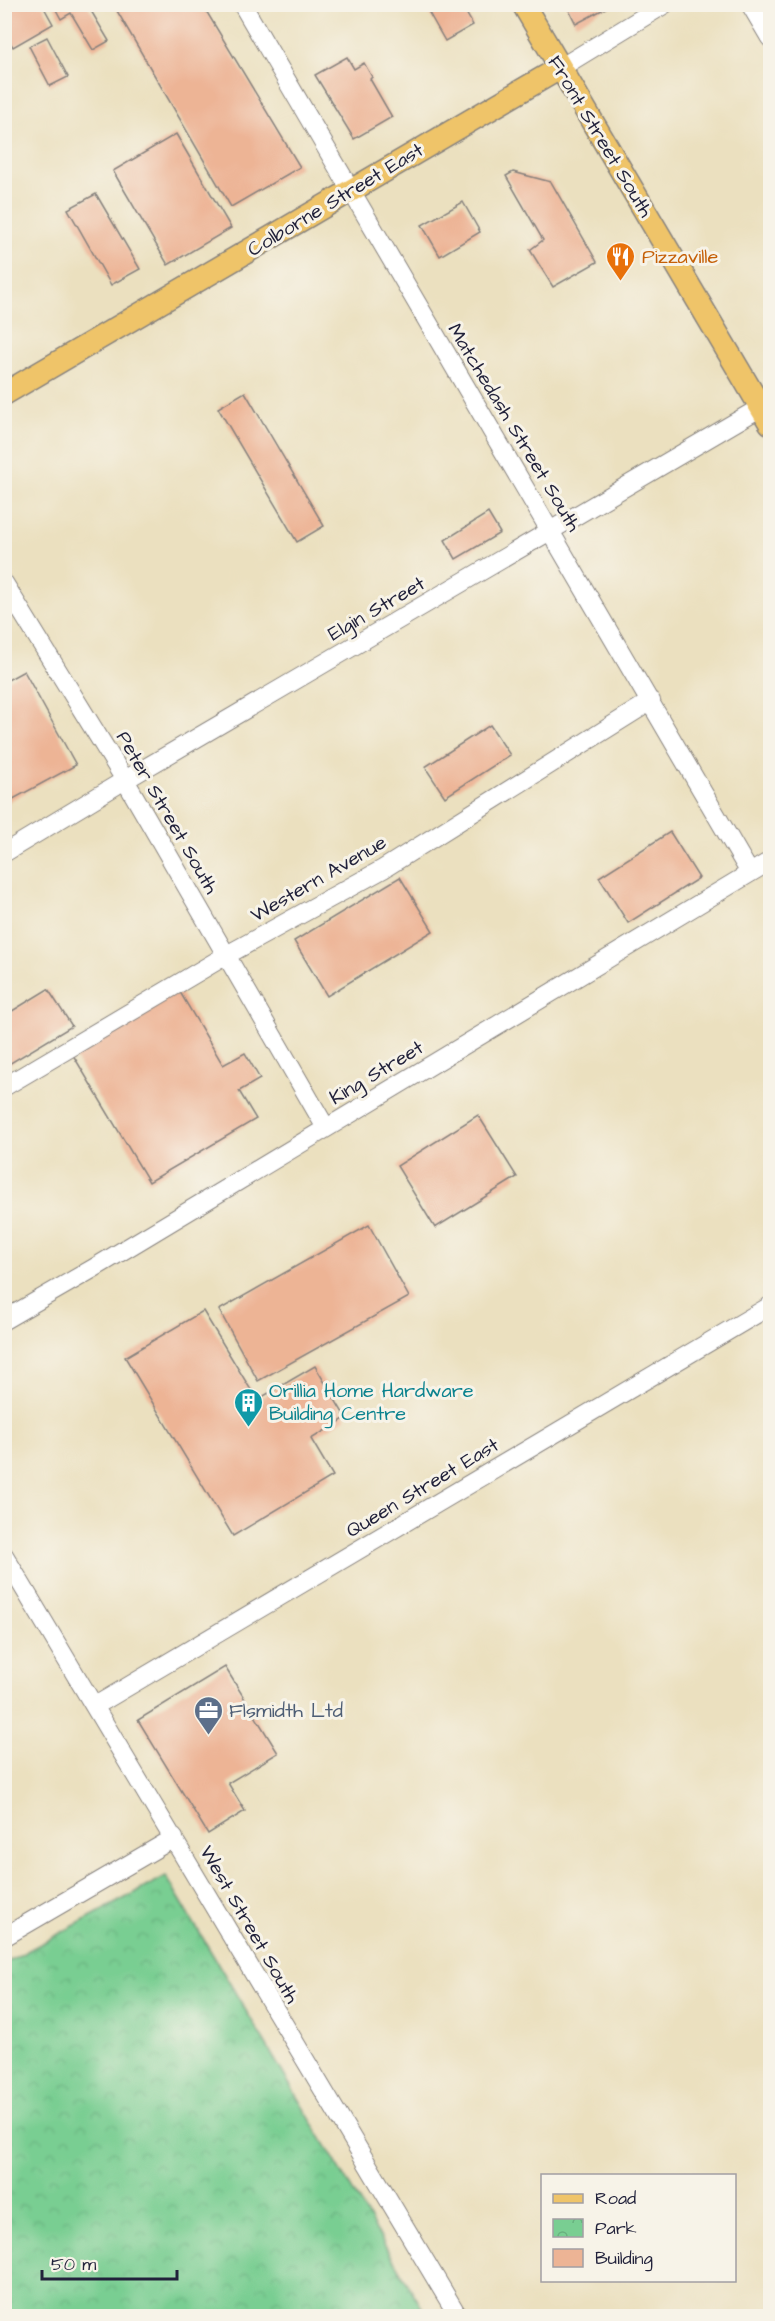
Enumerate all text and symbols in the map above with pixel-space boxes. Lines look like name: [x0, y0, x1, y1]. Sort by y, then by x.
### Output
street label: Front Street South: [541, 50, 660, 223]
street label: Colborne Street East: [242, 136, 429, 264]
restaurant icon: Pizzaville: [605, 240, 637, 282]
place label: Pizzaville: [642, 243, 718, 271]
street label: Matchedash Street South: [441, 318, 588, 537]
street label: Elgin Street: [323, 570, 431, 649]
street label: Peter Street South: [109, 726, 225, 899]
street label: Western Avenue: [245, 829, 392, 929]
street label: King Street: [324, 1034, 429, 1113]
place label: Orillia Home Hardware Building Centre: [269, 1377, 474, 1429]
building icon: Orillia Home Hardware Building Centre: [232, 1386, 264, 1428]
street label: Queen Street East: [341, 1431, 504, 1545]
office icon: Flsmidth Ltd: [192, 1694, 224, 1736]
place label: Flsmidth Ltd: [229, 1697, 343, 1725]
street label: West Street South: [193, 1841, 306, 2009]
legend: [541, 2174, 736, 2282]
text: Road: [595, 2186, 636, 2211]
text: Park: [595, 2216, 637, 2241]
scale bar: [42, 2243, 177, 2281]
text: Building: [595, 2246, 653, 2272]
text: 50 m: [51, 2252, 96, 2277]

